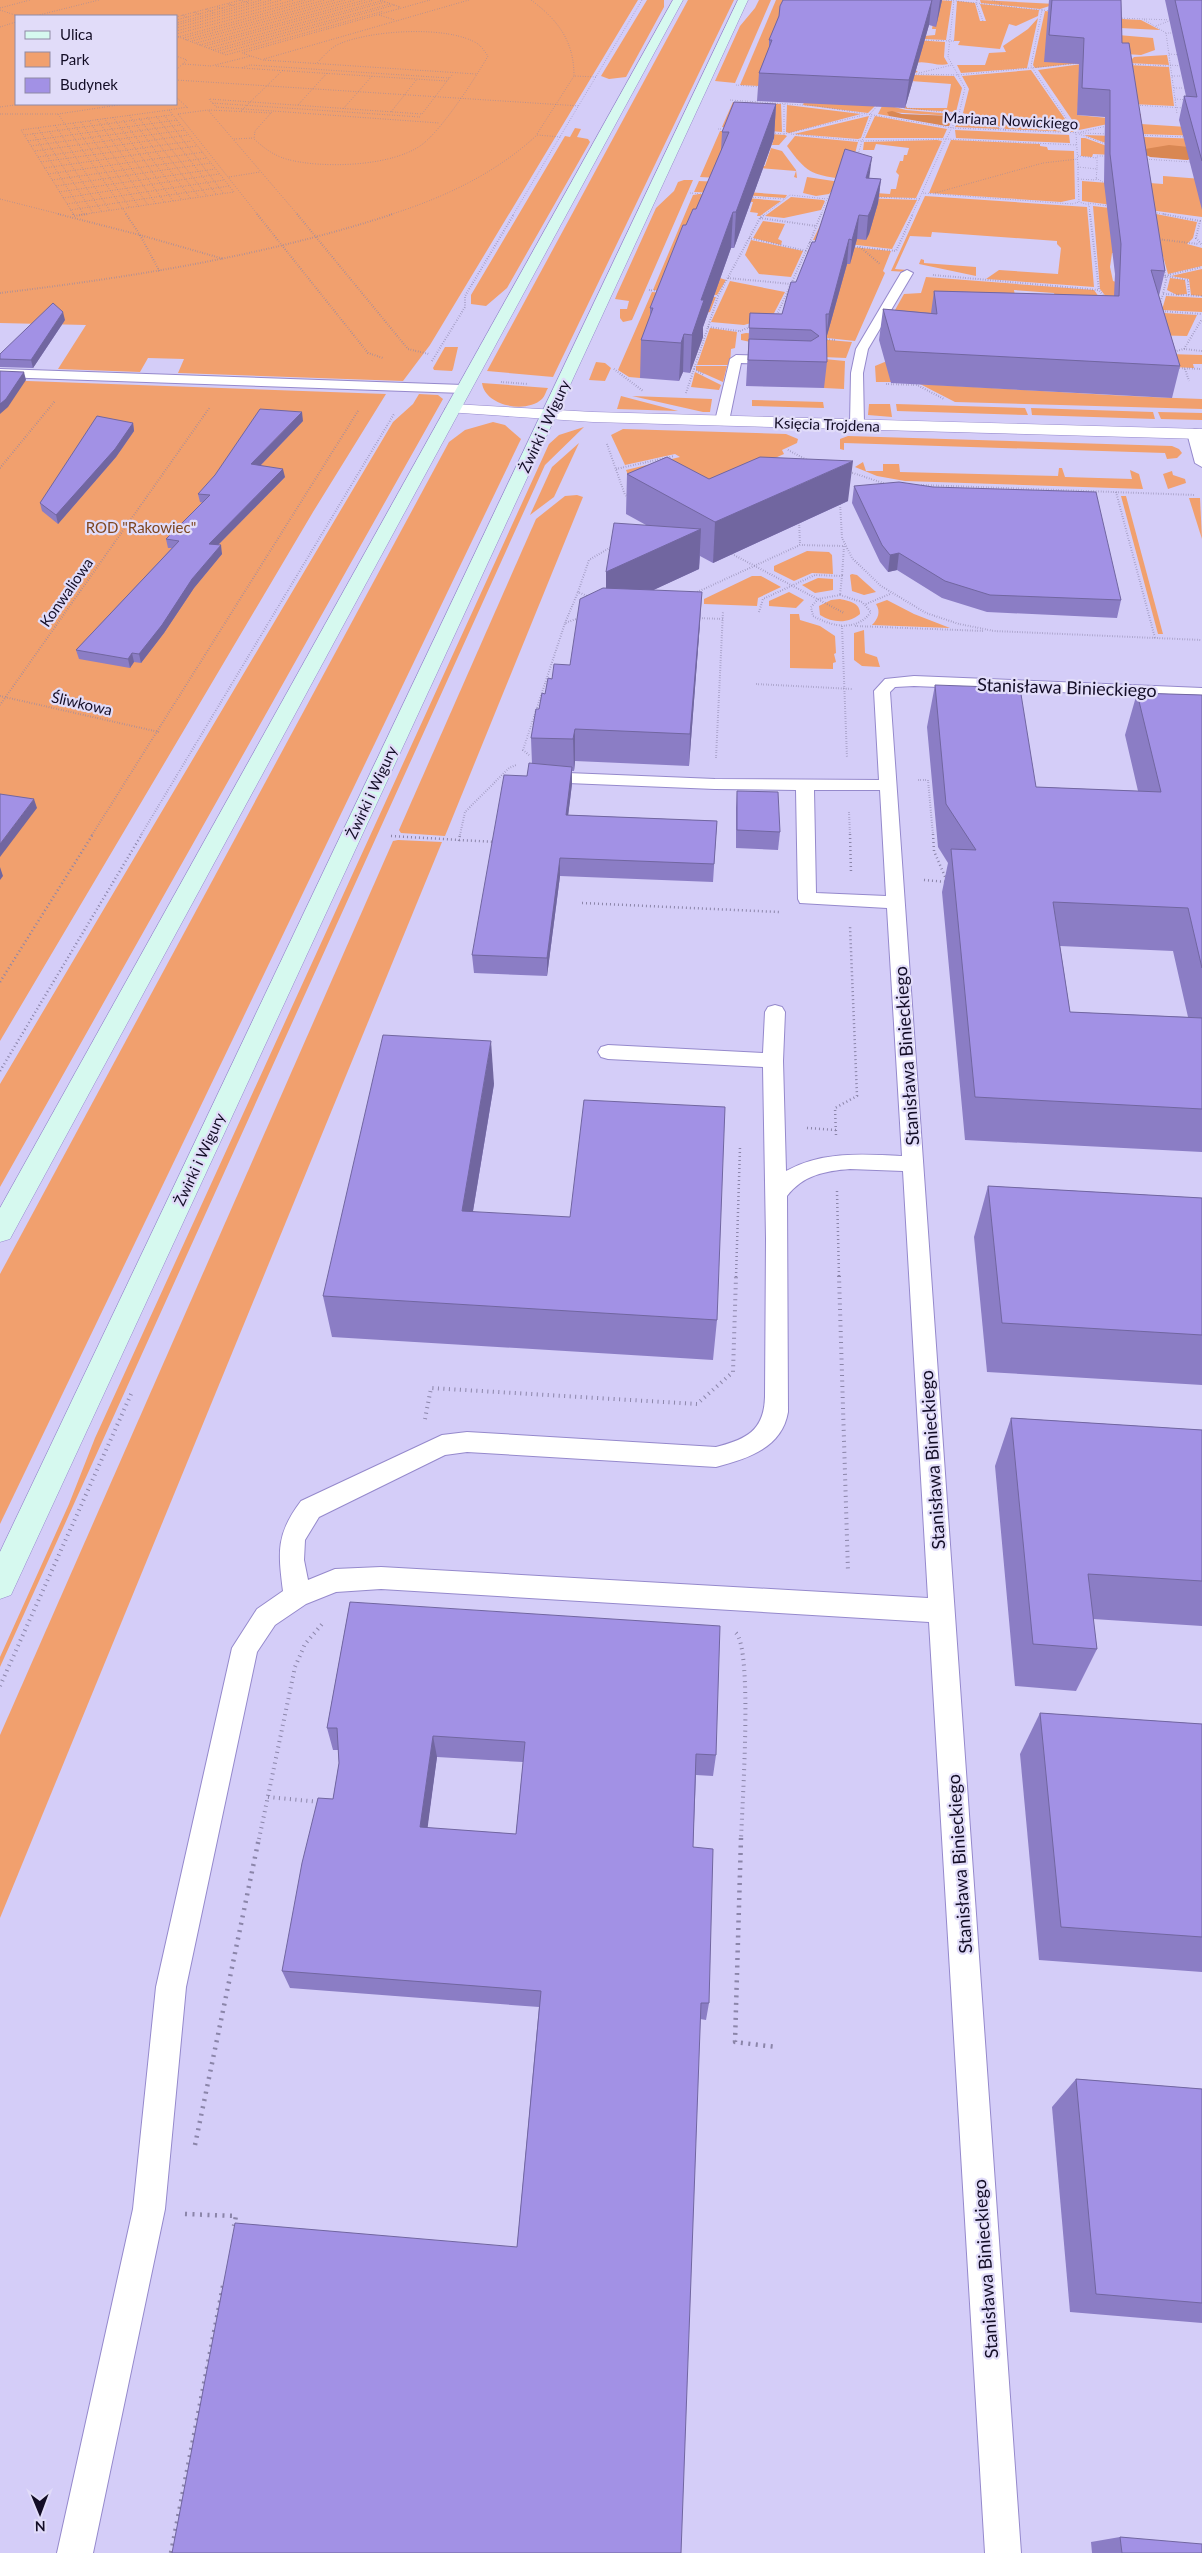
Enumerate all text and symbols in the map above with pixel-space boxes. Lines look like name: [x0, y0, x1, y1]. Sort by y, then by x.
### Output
legend: [15, 15, 178, 105]
text: Ulica: [60, 25, 93, 43]
text: Park: [60, 50, 90, 68]
text: Budynek: [60, 75, 118, 93]
street label: Mariana Nowickiego: [943, 107, 1079, 133]
street label: Żwirki i Wigury: [515, 377, 573, 475]
street label: Księcia Trojdena: [774, 413, 880, 435]
park label: ROD "Rakowiec": [86, 518, 196, 536]
street label: Konwaliowa: [36, 554, 96, 630]
street label: Stanisława Binieckiego: [977, 673, 1157, 701]
street label: Śliwkowa: [50, 687, 114, 719]
street label: Żwirki i Wigury: [342, 743, 400, 841]
street label: Stanisława Binieckiego: [889, 966, 923, 1146]
street label: Żwirki i Wigury: [170, 1110, 228, 1208]
street label: Stanisława Binieckiego: [915, 1370, 949, 1550]
street label: Stanisława Binieckiego: [942, 1774, 976, 1954]
street label: Stanisława Binieckiego: [968, 2179, 1002, 2359]
north arrow: [15, 2488, 65, 2538]
text: N: [35, 2518, 46, 2535]

